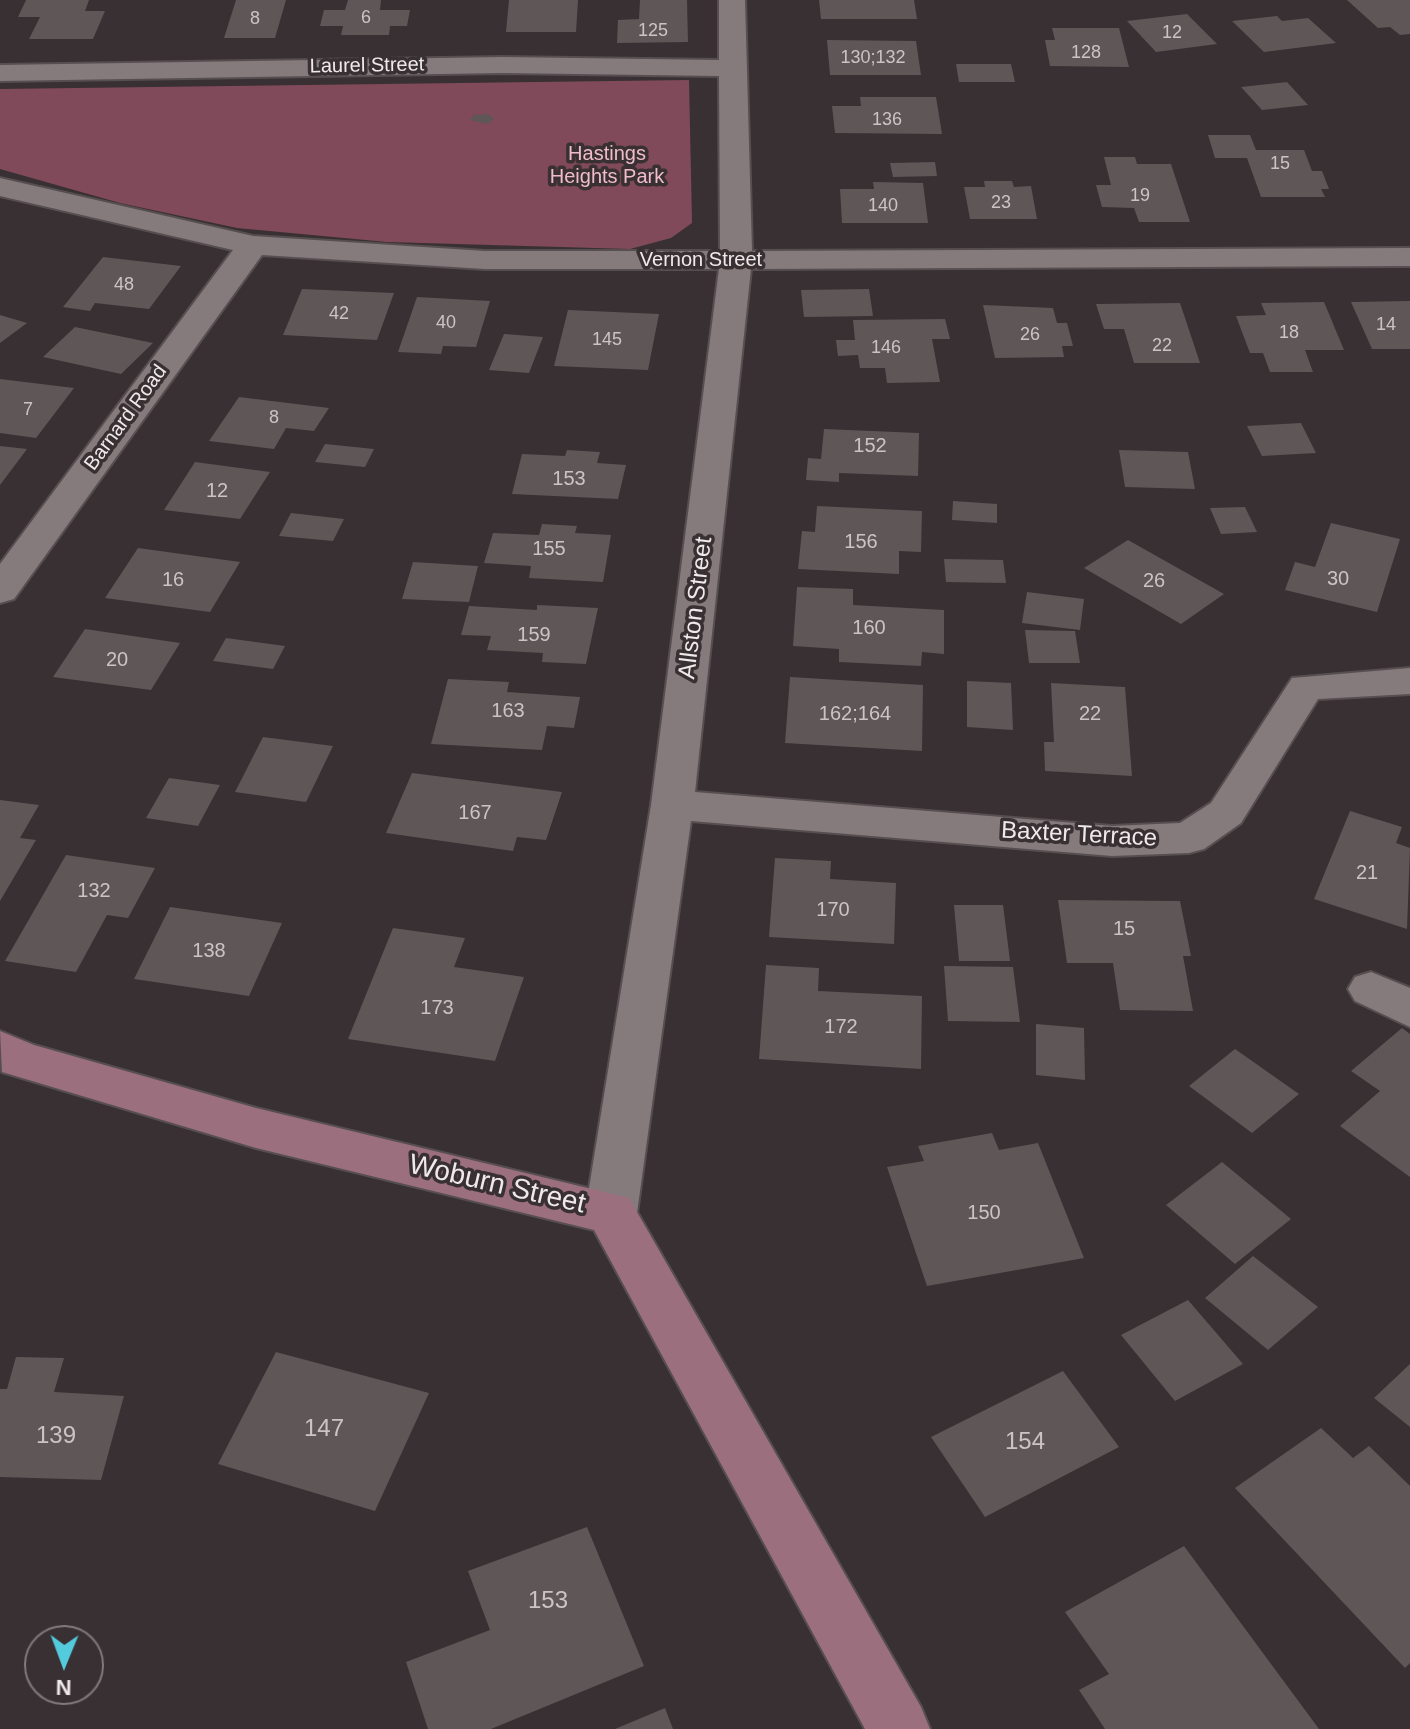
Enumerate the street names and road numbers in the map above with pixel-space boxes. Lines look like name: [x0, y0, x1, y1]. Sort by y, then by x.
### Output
street label: Laurel Street: [310, 53, 424, 79]
street label: Vernon Street: [640, 248, 762, 272]
street label: Barnard Road: [80, 361, 172, 475]
street label: Allston Street: [673, 535, 719, 681]
street label: Baxter Terrace: [1000, 817, 1158, 853]
street label: Woburn Street: [406, 1148, 588, 1222]

